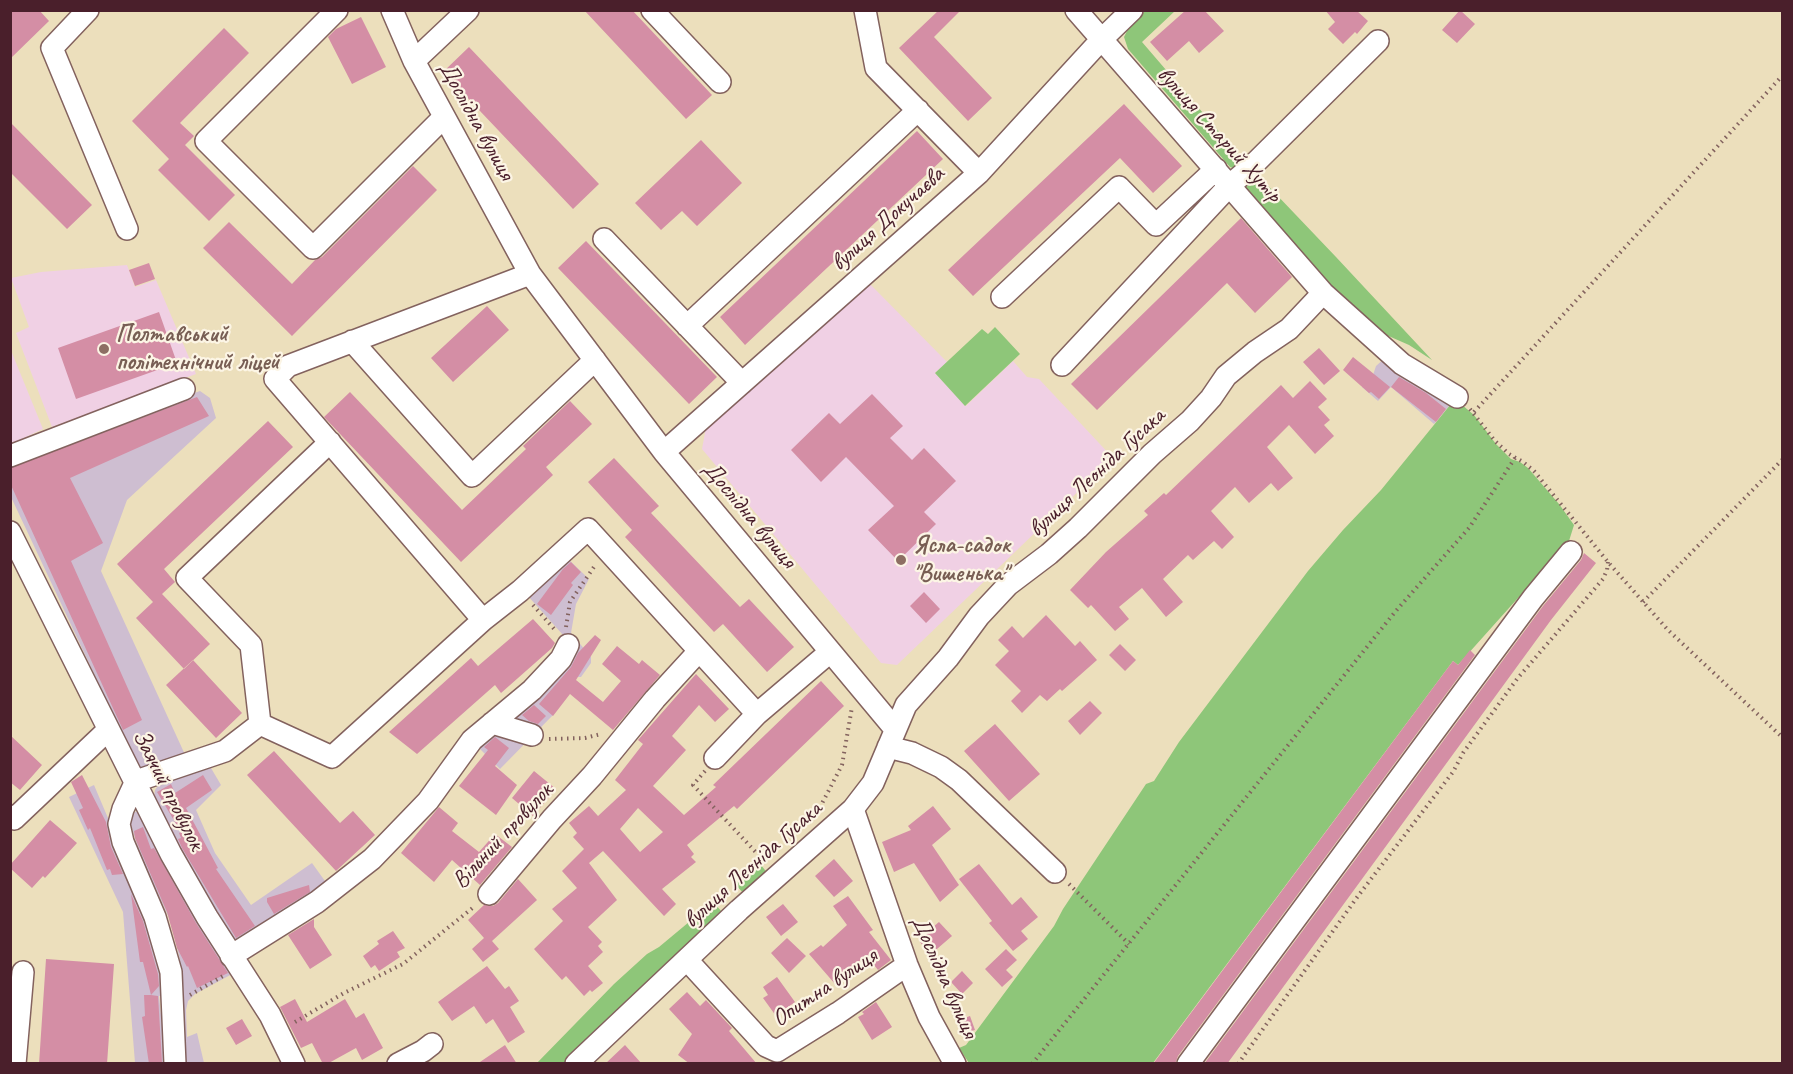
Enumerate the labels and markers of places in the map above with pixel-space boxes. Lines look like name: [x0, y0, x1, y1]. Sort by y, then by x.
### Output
place label: Полтавський політехнічний ліцей: [116, 321, 279, 377]
marker: Полтавський політехнічний ліцей: [97, 342, 111, 356]
place label: Ясла-садок "Вишенька": [913, 532, 1011, 588]
marker: Ясла-садок "Вишенька": [894, 553, 908, 567]

